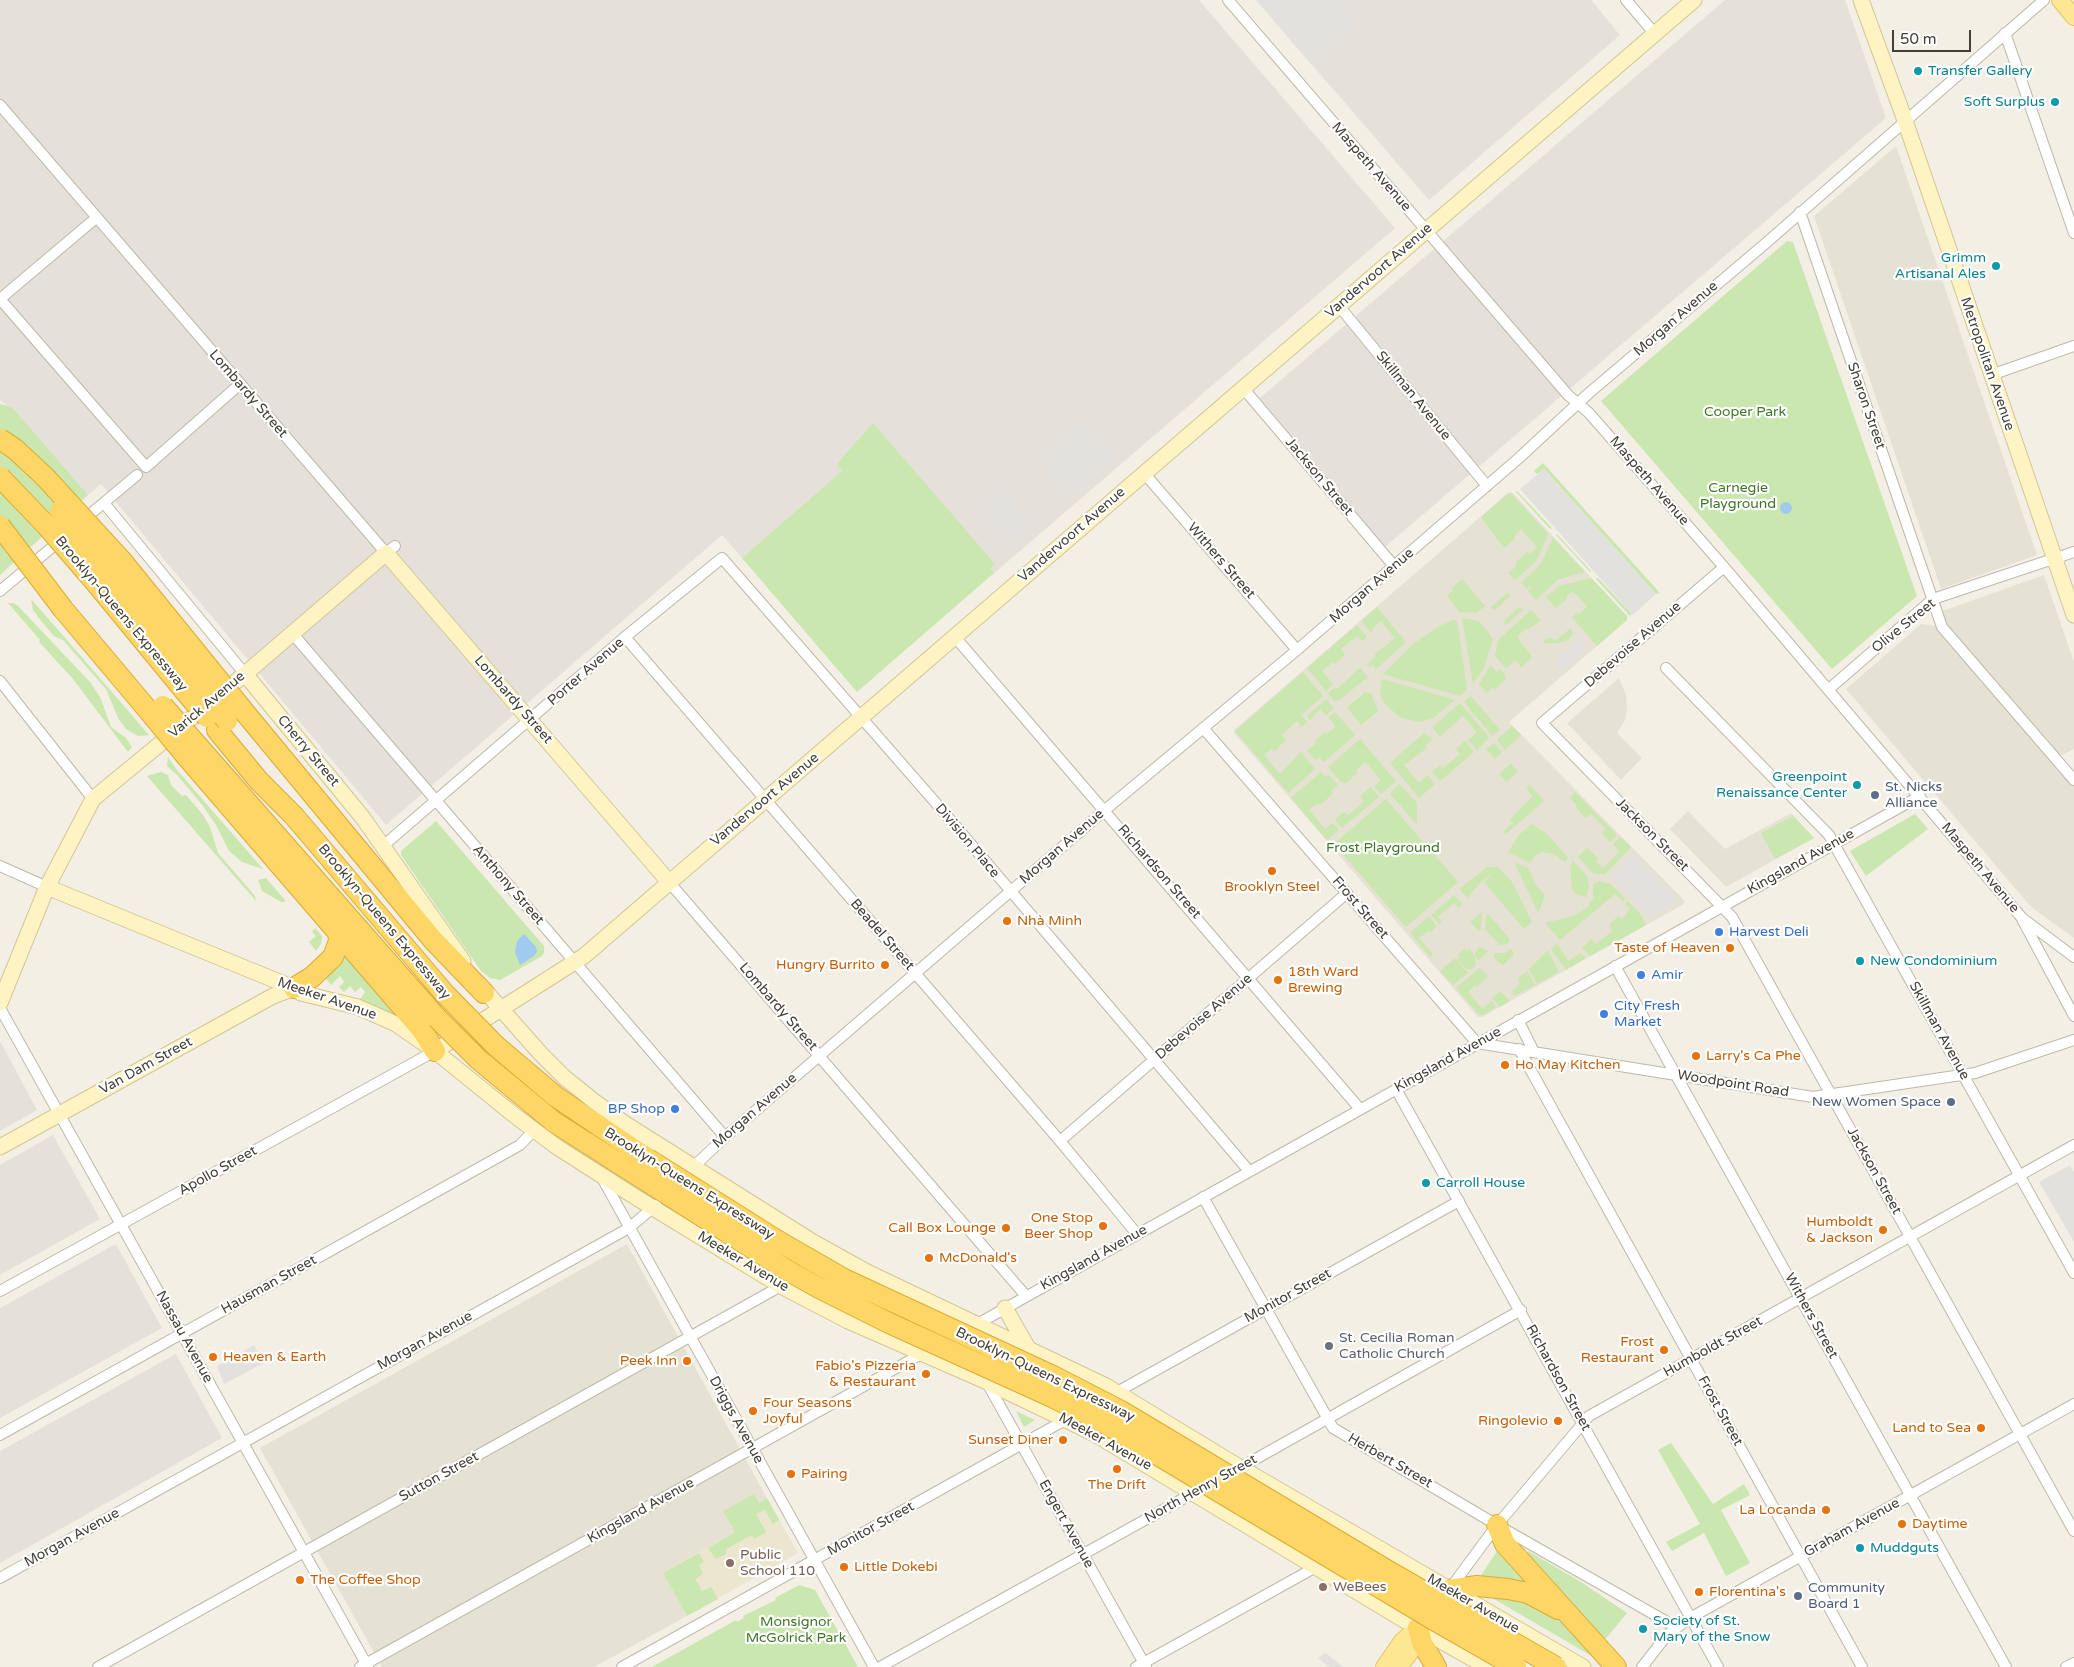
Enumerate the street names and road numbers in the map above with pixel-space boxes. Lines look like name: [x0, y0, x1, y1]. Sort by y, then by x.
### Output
street label: Maspeth Avenue: [1328, 119, 1414, 215]
street label: Vandervoort Avenue: [1322, 220, 1436, 322]
street label: Morgan Avenue: [1631, 278, 1721, 360]
street label: Metropolitan Avenue: [1956, 295, 2018, 433]
street label: Lombardy Street: [205, 346, 291, 442]
street label: Skillman Avenue: [1372, 348, 1454, 444]
street label: Sharon Street: [1843, 360, 1889, 452]
street label: Maspeth Avenue: [1606, 433, 1692, 529]
street label: Jackson Street: [1281, 435, 1357, 519]
street label: Vandervoort Avenue: [1015, 484, 1129, 586]
street label: Withers Street: [1183, 520, 1259, 602]
street label: Brooklyn-Queens Expressway: [51, 533, 191, 695]
street label: Morgan Avenue: [1327, 545, 1417, 627]
street label: Olive Street: [1869, 595, 1939, 657]
street label: Debevoise Avenue: [1581, 598, 1685, 692]
street label: Porter Avenue: [545, 634, 627, 710]
street label: Lombardy Street: [470, 652, 556, 748]
street label: Varick Avenue: [165, 668, 249, 742]
street label: Cherry Street: [273, 712, 343, 790]
street label: Vandervoort Avenue: [707, 750, 823, 850]
street label: Jackson Street: [1612, 795, 1692, 875]
street label: Division Place: [931, 800, 1003, 882]
street label: Morgan Avenue: [1017, 806, 1107, 888]
street label: Maspeth Avenue: [1937, 820, 2023, 916]
street label: Richardson Street: [1114, 822, 1204, 922]
street label: Kingsland Avenue: [1745, 826, 1857, 898]
street label: Brooklyn-Queens Expressway: [314, 841, 454, 1003]
street label: Anthony Street: [469, 841, 547, 929]
street label: Frost Street: [1328, 873, 1392, 943]
street label: Beadel Street: [846, 896, 918, 974]
street label: Lombardy Street: [735, 959, 821, 1055]
street label: Debevoise Avenue: [1152, 970, 1256, 1064]
street label: Meeker Avenue: [275, 974, 379, 1024]
street label: Skillman Avenue: [1905, 979, 1973, 1083]
street label: Kingsland Avenue: [1392, 1024, 1504, 1096]
street label: Van Dam Street: [97, 1034, 195, 1098]
street label: Woodpoint Road: [1676, 1067, 1790, 1101]
street label: Morgan Avenue: [710, 1070, 800, 1152]
street label: Brooklyn-Queens Expressway: [601, 1125, 777, 1243]
street label: Jackson Street: [1843, 1125, 1905, 1217]
street label: Apollo Street: [176, 1143, 260, 1199]
street label: Kingsland Avenue: [1038, 1222, 1150, 1294]
street label: Meeker Avenue: [694, 1228, 792, 1296]
street label: Hausman Street: [218, 1252, 320, 1318]
street label: Monitor Street: [1242, 1265, 1334, 1327]
street label: Withers Street: [1781, 1270, 1841, 1362]
street label: Nassau Avenue: [152, 1288, 216, 1386]
street label: Morgan Avenue: [375, 1308, 475, 1374]
street label: Humboldt Street: [1661, 1313, 1765, 1381]
street label: Richardson Street: [1522, 1322, 1594, 1434]
street label: Brooklyn-Queens Expressway: [953, 1324, 1137, 1426]
street label: Driggs Avenue: [705, 1373, 767, 1467]
street label: Frost Street: [1694, 1373, 1746, 1449]
street label: Meeker Avenue: [1056, 1410, 1154, 1474]
street label: Herbert Street: [1345, 1430, 1435, 1492]
street label: Sutton Street: [396, 1448, 482, 1506]
street label: North Henry Street: [1142, 1451, 1260, 1527]
street label: Kingsland Avenue: [585, 1475, 697, 1547]
street label: Engert Avenue: [1035, 1477, 1097, 1571]
street label: Graham Avenue: [1801, 1495, 1903, 1561]
street label: Monitor Street: [825, 1498, 917, 1560]
street label: Morgan Avenue: [22, 1505, 122, 1571]
street label: Meeker Avenue: [1424, 1571, 1522, 1637]

